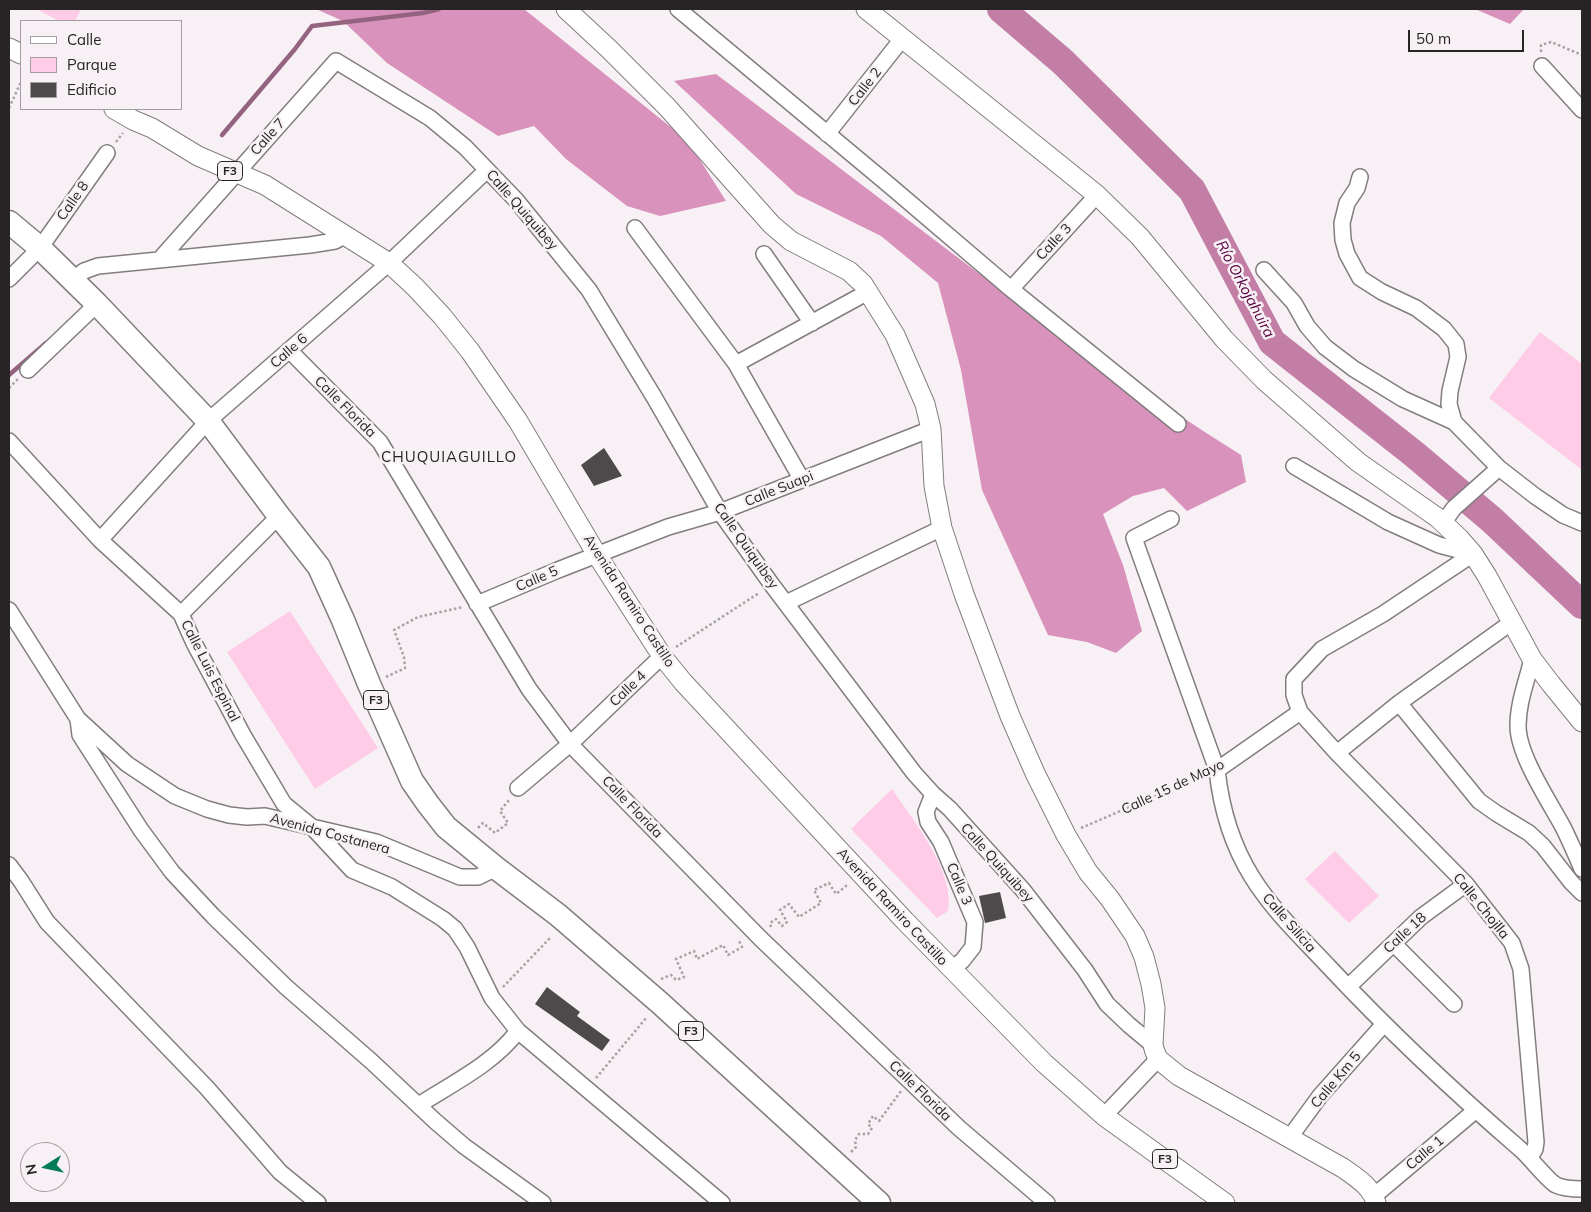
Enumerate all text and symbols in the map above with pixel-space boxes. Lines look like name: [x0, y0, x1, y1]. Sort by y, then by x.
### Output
legend: [20, 20, 182, 110]
scale bar: [1411, 20, 1527, 52]
text: 50 m: [1416, 29, 1451, 48]
text: Calle: [67, 30, 101, 49]
text: Parque: [67, 55, 117, 74]
street label: Calle 2: [845, 64, 885, 110]
text: Edificio: [67, 80, 117, 99]
street label: Calle 7: [247, 115, 289, 159]
road number: F3: [218, 162, 242, 180]
street label: Calle Quiquibey: [483, 166, 561, 254]
street label: Calle 8: [53, 178, 93, 224]
street label: Calle 3: [1033, 220, 1075, 264]
water label: Río Orkojahuira: [1212, 237, 1278, 341]
street label: Calle 6: [267, 330, 311, 372]
street label: Calle Florida: [311, 373, 379, 441]
district label: CHUQUIAGUILLO: [379, 448, 519, 466]
street label: Calle Suapi: [742, 468, 816, 510]
street label: Calle Quiquibey: [710, 500, 782, 592]
street label: Avenida Ramiro Castillo: [580, 532, 678, 670]
street label: Calle 5: [513, 563, 561, 595]
street label: Calle Luis Espinal: [177, 617, 243, 725]
street label: Calle 4: [606, 668, 650, 710]
road number: F3: [364, 690, 388, 710]
street label: Calle 15 de Mayo: [1119, 756, 1227, 818]
street label: Calle Florida: [598, 772, 666, 842]
street label: Avenida Costanera: [268, 810, 392, 858]
street label: Calle Quiquibey: [957, 820, 1037, 906]
street label: Avenida Ramiro Castillo: [833, 845, 951, 969]
street label: Calle 3: [943, 860, 975, 908]
street label: Calle Chojlla: [1449, 870, 1513, 942]
street label: Calle Silicia: [1259, 890, 1319, 956]
street label: Calle 18: [1380, 909, 1430, 957]
road number: F3: [678, 1021, 704, 1040]
street label: Calle Km 5: [1307, 1048, 1365, 1112]
street label: Calle Florida: [885, 1057, 955, 1125]
street label: Calle 1: [1403, 1132, 1447, 1174]
north arrow: [20, 1142, 70, 1192]
road number: F3: [1152, 1150, 1178, 1168]
text: N: [21, 1163, 41, 1176]

